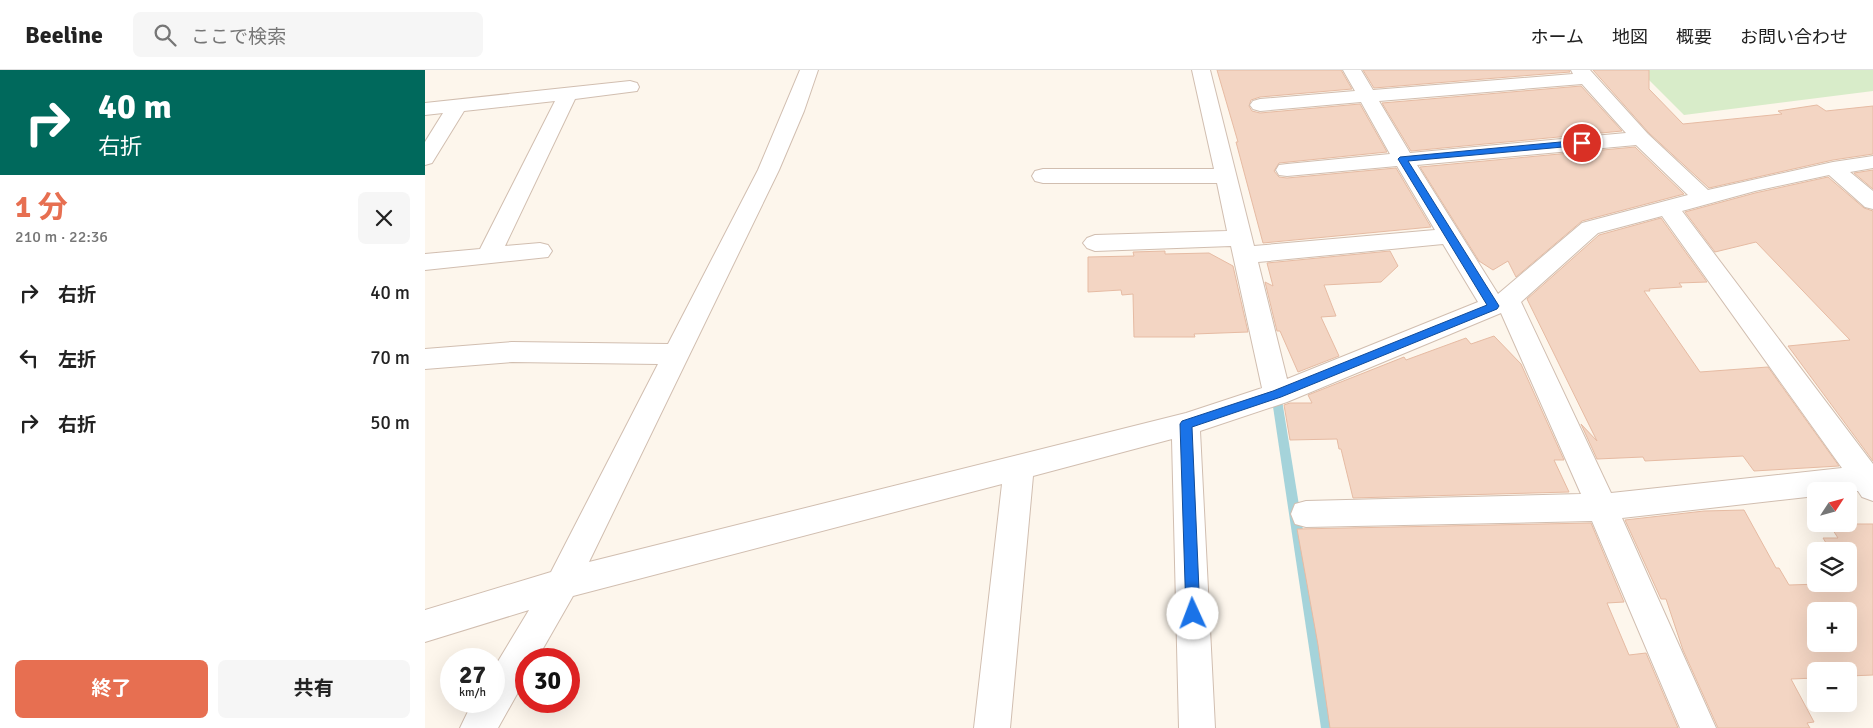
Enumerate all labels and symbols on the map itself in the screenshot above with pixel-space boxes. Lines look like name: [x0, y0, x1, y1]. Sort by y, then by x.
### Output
pin: [1561, 122, 1603, 164]
north arrow: [1807, 482, 1857, 532]
position arrow: [1166, 587, 1218, 639]
speed limit sign: 30: [515, 648, 580, 713]

